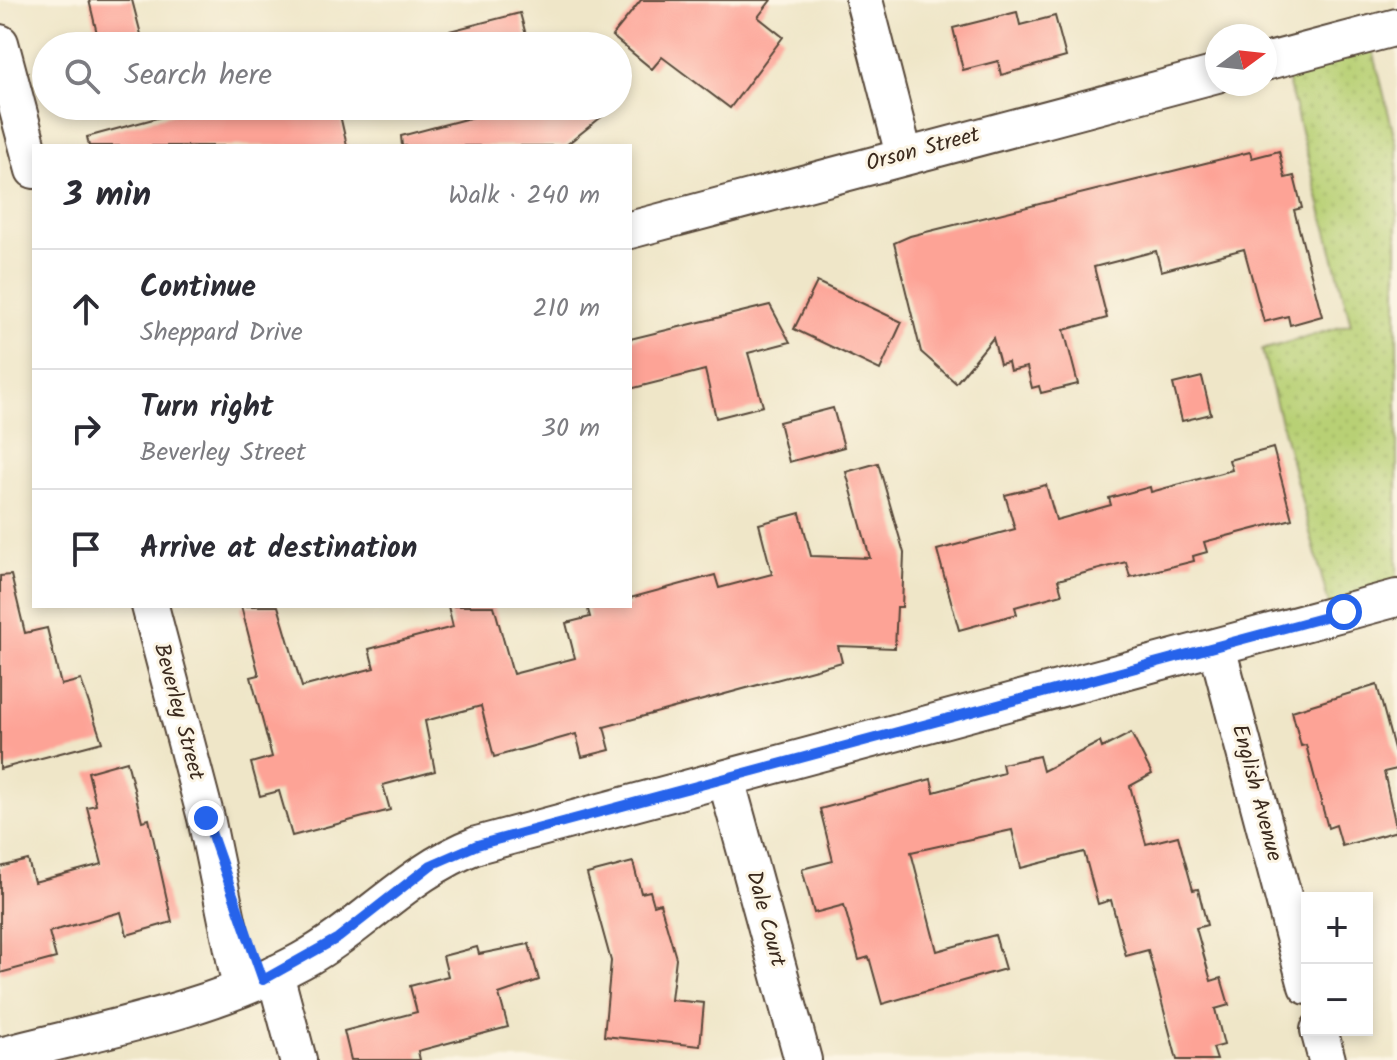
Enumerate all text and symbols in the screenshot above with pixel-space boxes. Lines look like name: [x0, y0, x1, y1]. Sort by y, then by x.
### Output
north arrow: [1205, 24, 1277, 96]
search box: [32, 32, 632, 120]
text: Search here: [124, 52, 272, 100]
icon: search: [60, 54, 104, 98]
street label: Orson Street: [862, 118, 984, 182]
text: 3 min: [64, 169, 151, 223]
text: Walk · 240 m: [448, 175, 600, 217]
text: Continue: [140, 264, 256, 312]
icon: ahead: [64, 287, 108, 331]
text: 210 m: [533, 288, 600, 330]
text: Sheppard Drive: [140, 312, 303, 354]
text: Turn right: [140, 384, 273, 432]
icon: right: [64, 407, 108, 451]
text: 30 m: [541, 408, 600, 450]
text: Beverley Street: [140, 432, 306, 474]
text: Arrive at destination: [140, 525, 417, 573]
icon: arrive: [64, 527, 108, 571]
route start: [1326, 594, 1362, 630]
street label: Beverley Street: [143, 640, 213, 785]
street label: English Avenue: [1221, 721, 1291, 865]
route end: [188, 800, 224, 836]
street label: Dale Court: [735, 867, 795, 971]
map controls: [1301, 892, 1373, 1036]
button: +: [1301, 892, 1373, 964]
button: −: [1301, 964, 1373, 1036]

